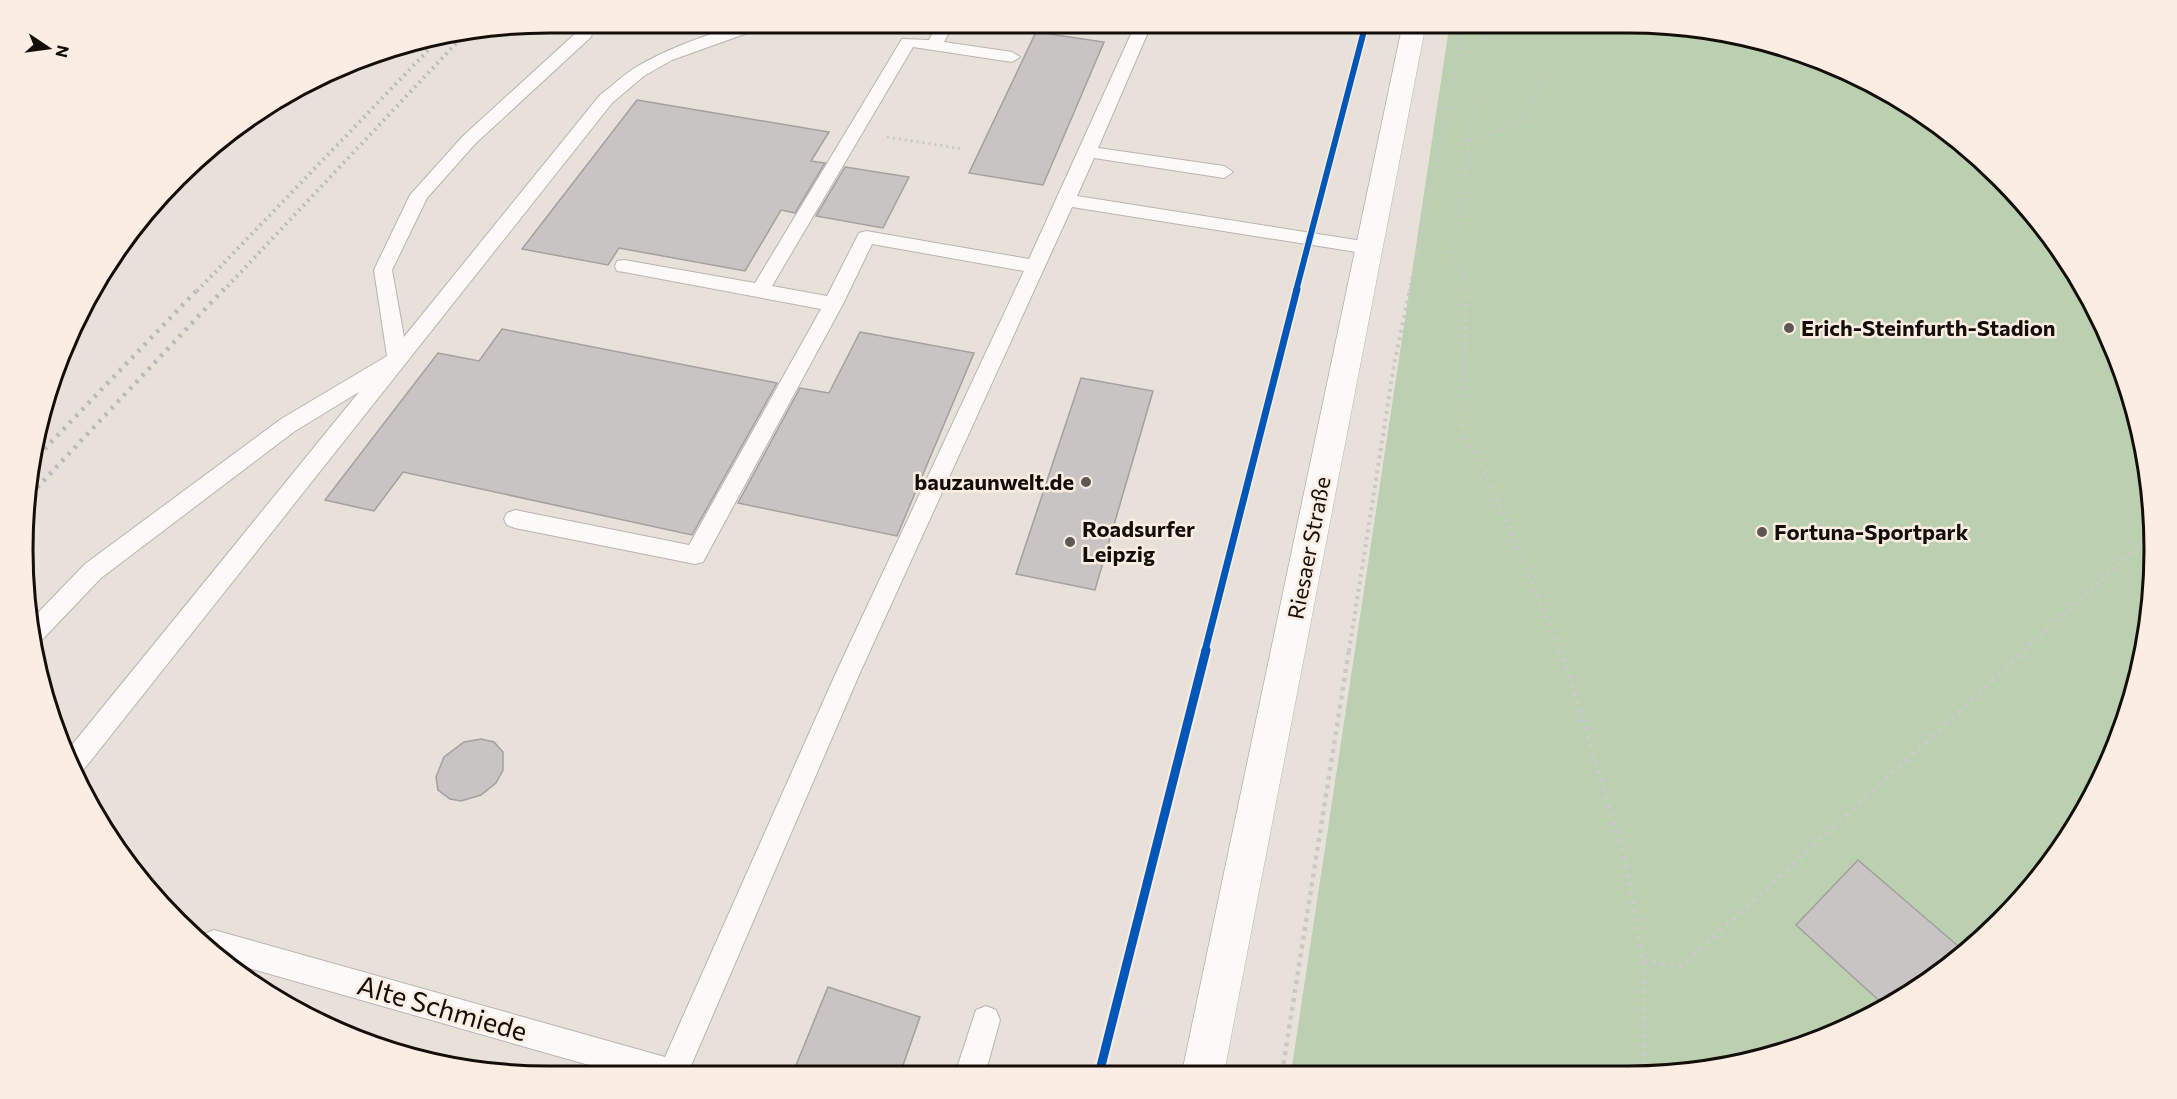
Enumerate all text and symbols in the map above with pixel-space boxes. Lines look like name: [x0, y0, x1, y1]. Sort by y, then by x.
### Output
north arrow: [18, 18, 78, 78]
text: N: [52, 44, 74, 59]
place label: Erich-Steinfurth-Stadion: [1801, 314, 2056, 341]
marker: Erich-Steinfurth-Stadion: [1782, 321, 1796, 335]
place label: bauzaunwelt.de: [914, 468, 1074, 495]
street label: Riesaer Straße: [1281, 474, 1336, 622]
marker: bauzaunwelt.de: [1079, 475, 1093, 489]
place label: Roadsurfer Leipzig: [1082, 515, 1195, 567]
place label: Fortuna-Sportpark: [1774, 518, 1969, 545]
marker: Fortuna-Sportpark: [1755, 525, 1769, 539]
marker: Roadsurfer Leipzig: [1063, 535, 1077, 549]
street label: Alte Schmiede: [354, 968, 531, 1048]

